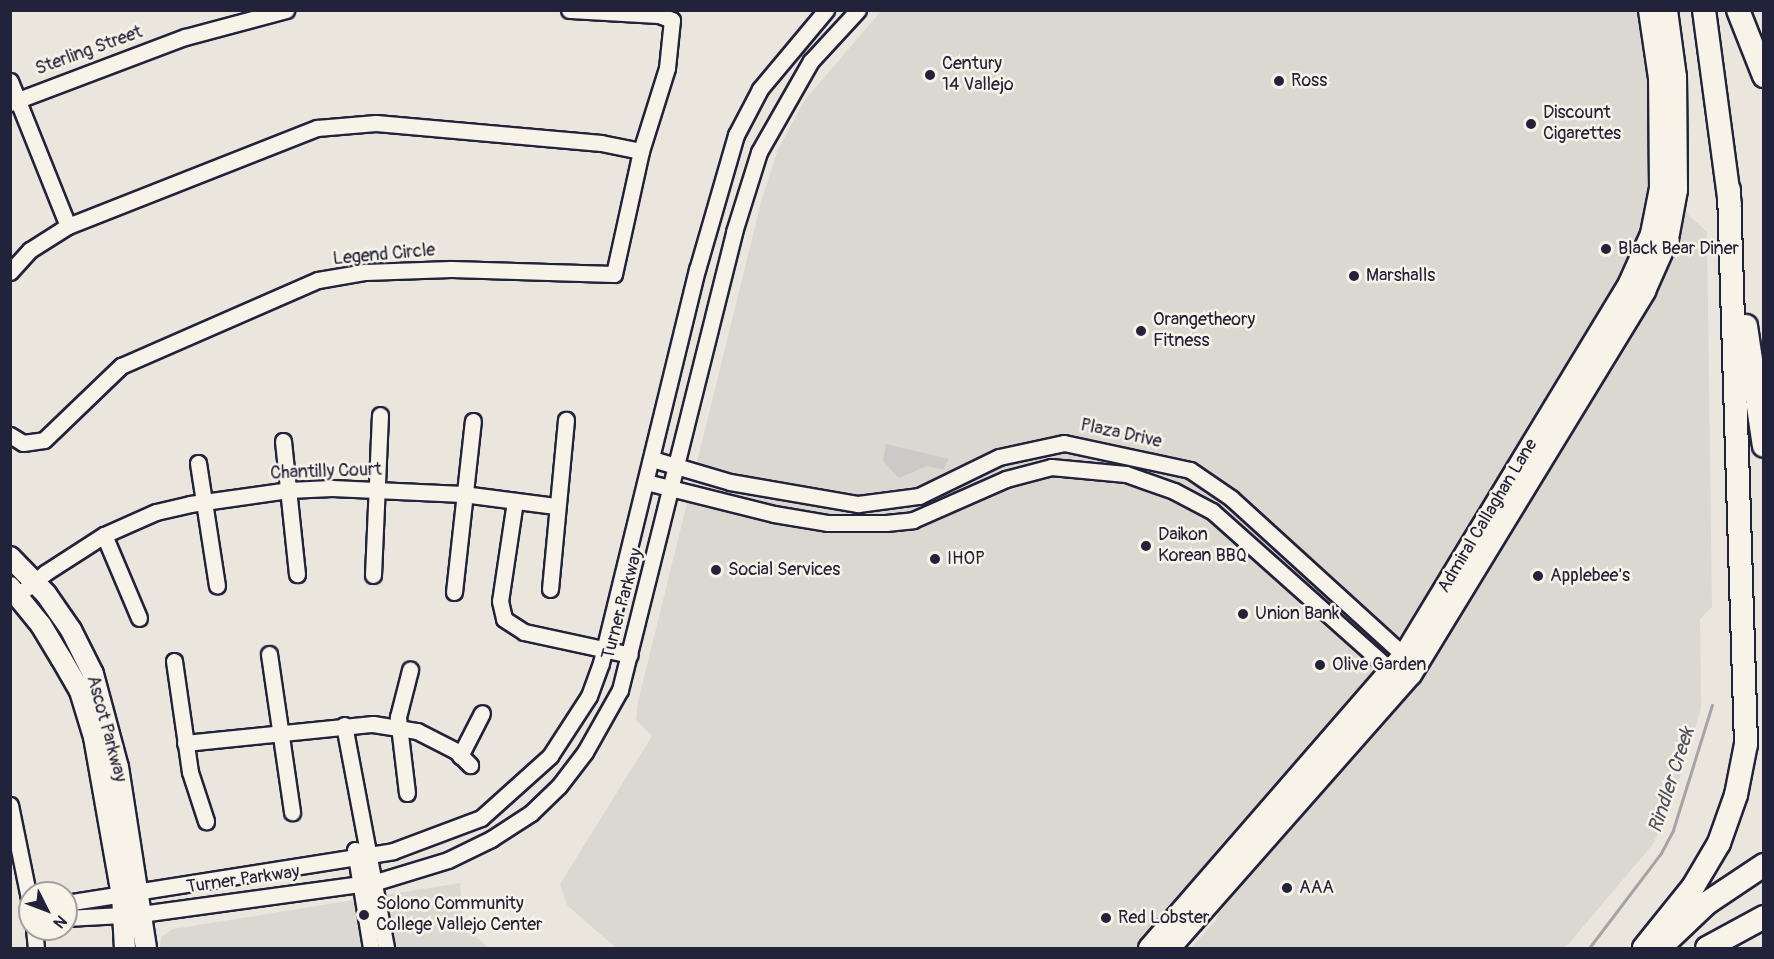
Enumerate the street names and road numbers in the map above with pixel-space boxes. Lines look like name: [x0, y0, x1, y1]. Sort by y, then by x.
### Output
street label: Sterling Street: [33, 22, 145, 80]
street label: Legend Circle: [332, 240, 436, 270]
street label: Plaza Drive: [1078, 415, 1164, 453]
street label: Admiral Callaghan Lane: [1433, 435, 1543, 597]
street label: Chantilly Court: [270, 459, 382, 485]
street label: Turner Parkway: [598, 546, 648, 662]
street label: Ascot Parkway: [81, 673, 131, 785]
street label: Turner Parkway: [185, 861, 301, 899]

